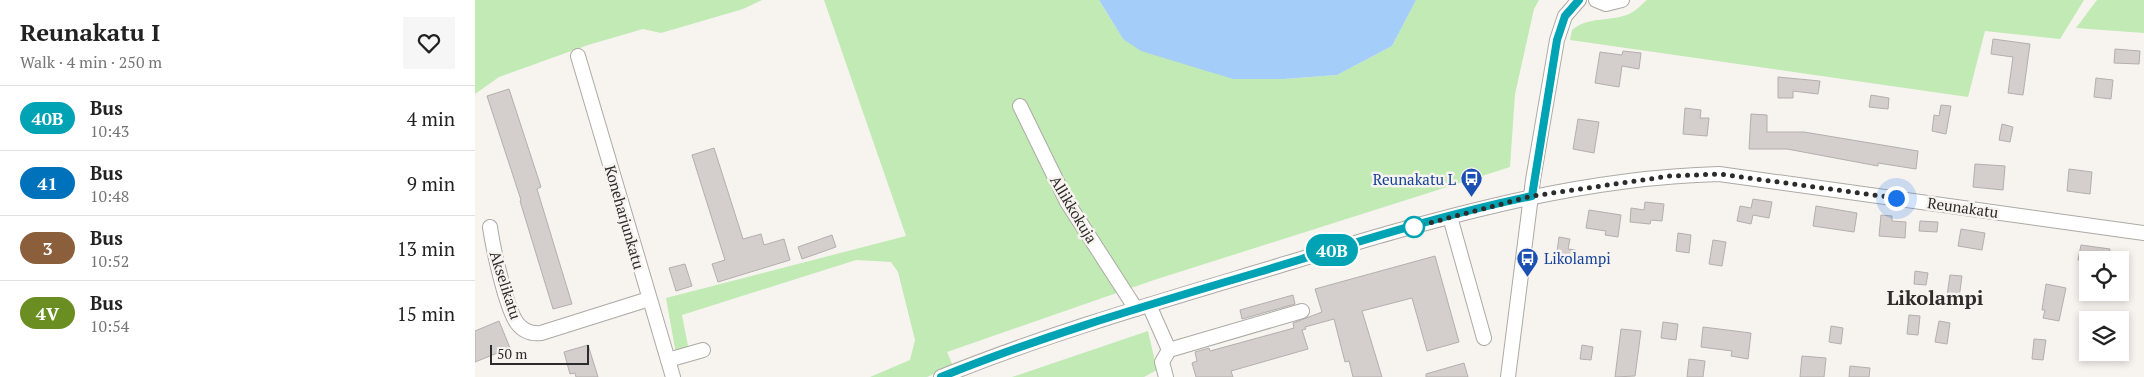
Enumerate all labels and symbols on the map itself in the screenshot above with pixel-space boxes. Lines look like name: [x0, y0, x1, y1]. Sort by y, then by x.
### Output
street label: Koneharjunkatu: [601, 163, 649, 272]
bus stop icon: Reunakatu L: [1460, 167, 1484, 198]
place label: Reunakatu L: [1373, 169, 1456, 189]
street label: Allikkokuja: [1046, 171, 1102, 247]
your location: [1884, 186, 1909, 211]
street label: Reunakatu: [1926, 192, 2000, 222]
unlabelled marker: [1403, 216, 1425, 238]
line badge: 40B: [1303, 234, 1361, 266]
bus stop icon: Likolampi: [1516, 246, 1540, 277]
street label: Akselikatu: [486, 248, 527, 322]
place label: Likolampi: [1544, 248, 1611, 268]
district label: Likolampi: [1887, 284, 1984, 311]
scale bar: [490, 342, 589, 365]

